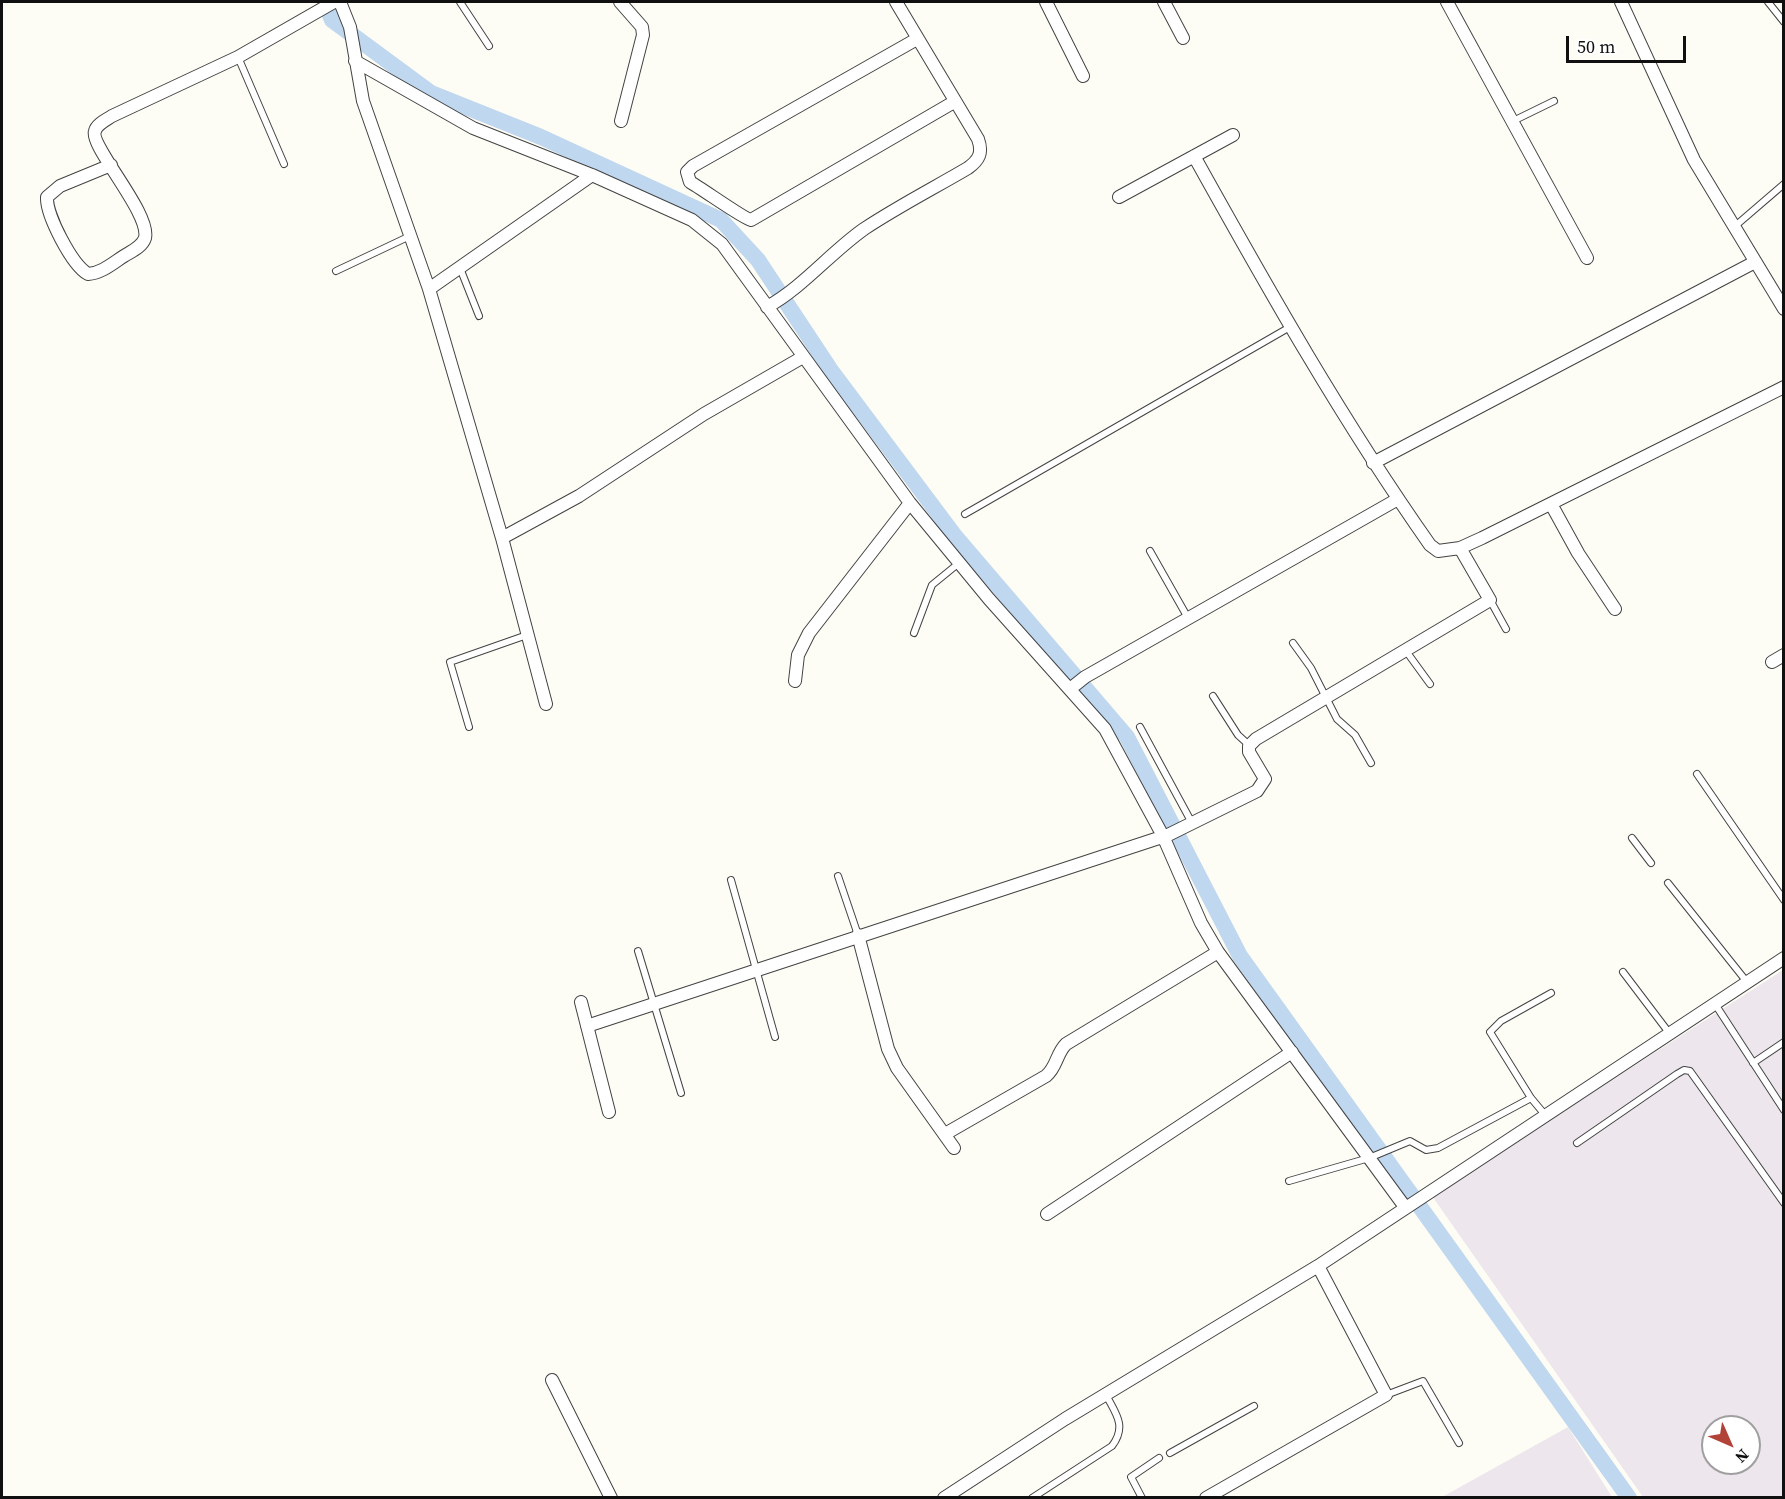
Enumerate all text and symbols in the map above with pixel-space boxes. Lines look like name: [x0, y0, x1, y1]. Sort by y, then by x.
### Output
scale bar: [1569, 24, 1689, 62]
text: 50 m: [1577, 34, 1615, 59]
north arrow: [1701, 1415, 1761, 1475]
text: N: [1730, 1444, 1754, 1468]

